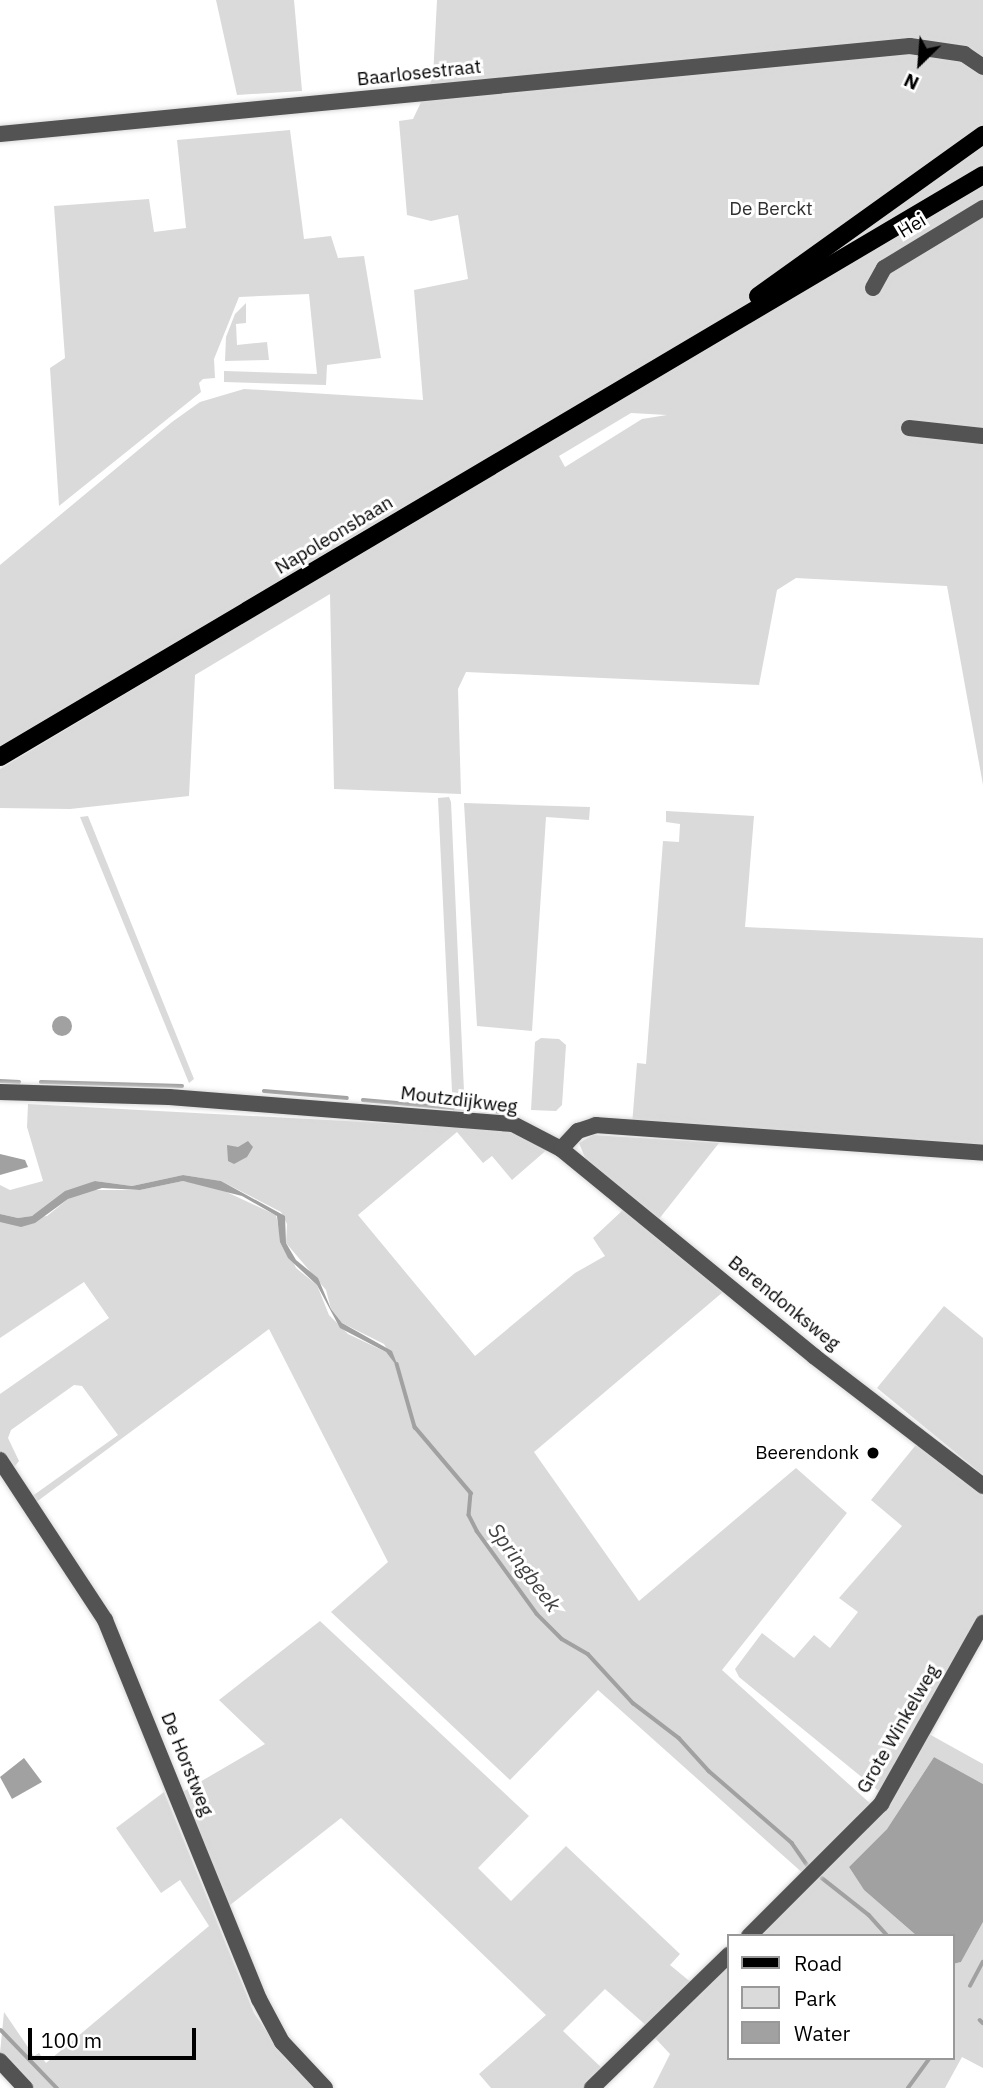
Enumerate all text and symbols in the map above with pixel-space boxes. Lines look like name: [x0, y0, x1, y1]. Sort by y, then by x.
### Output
north arrow: [885, 28, 955, 98]
street label: Baarlosestraat: [356, 55, 482, 91]
text: N: [900, 68, 922, 96]
park label: De Berckt: [729, 198, 813, 220]
street label: Hei: [894, 209, 930, 243]
street label: Napoleonsbaan: [271, 491, 397, 579]
street label: Moutzdijkweg: [399, 1082, 519, 1118]
street label: Berendonksweg: [723, 1251, 845, 1355]
place label: Beerendonk: [755, 1442, 859, 1464]
marker: Beerendonk: [865, 1445, 881, 1461]
water label: Springbeek: [484, 1518, 566, 1616]
street label: Grote Winkelweg: [852, 1661, 944, 1797]
street label: De Horstweg: [156, 1709, 218, 1819]
legend: [727, 1934, 955, 2060]
text: Road: [794, 1949, 842, 1977]
text: Park: [794, 1984, 837, 2012]
scale bar: [32, 2014, 200, 2058]
text: Water: [794, 2019, 850, 2047]
text: 100 m: [41, 2026, 102, 2054]

